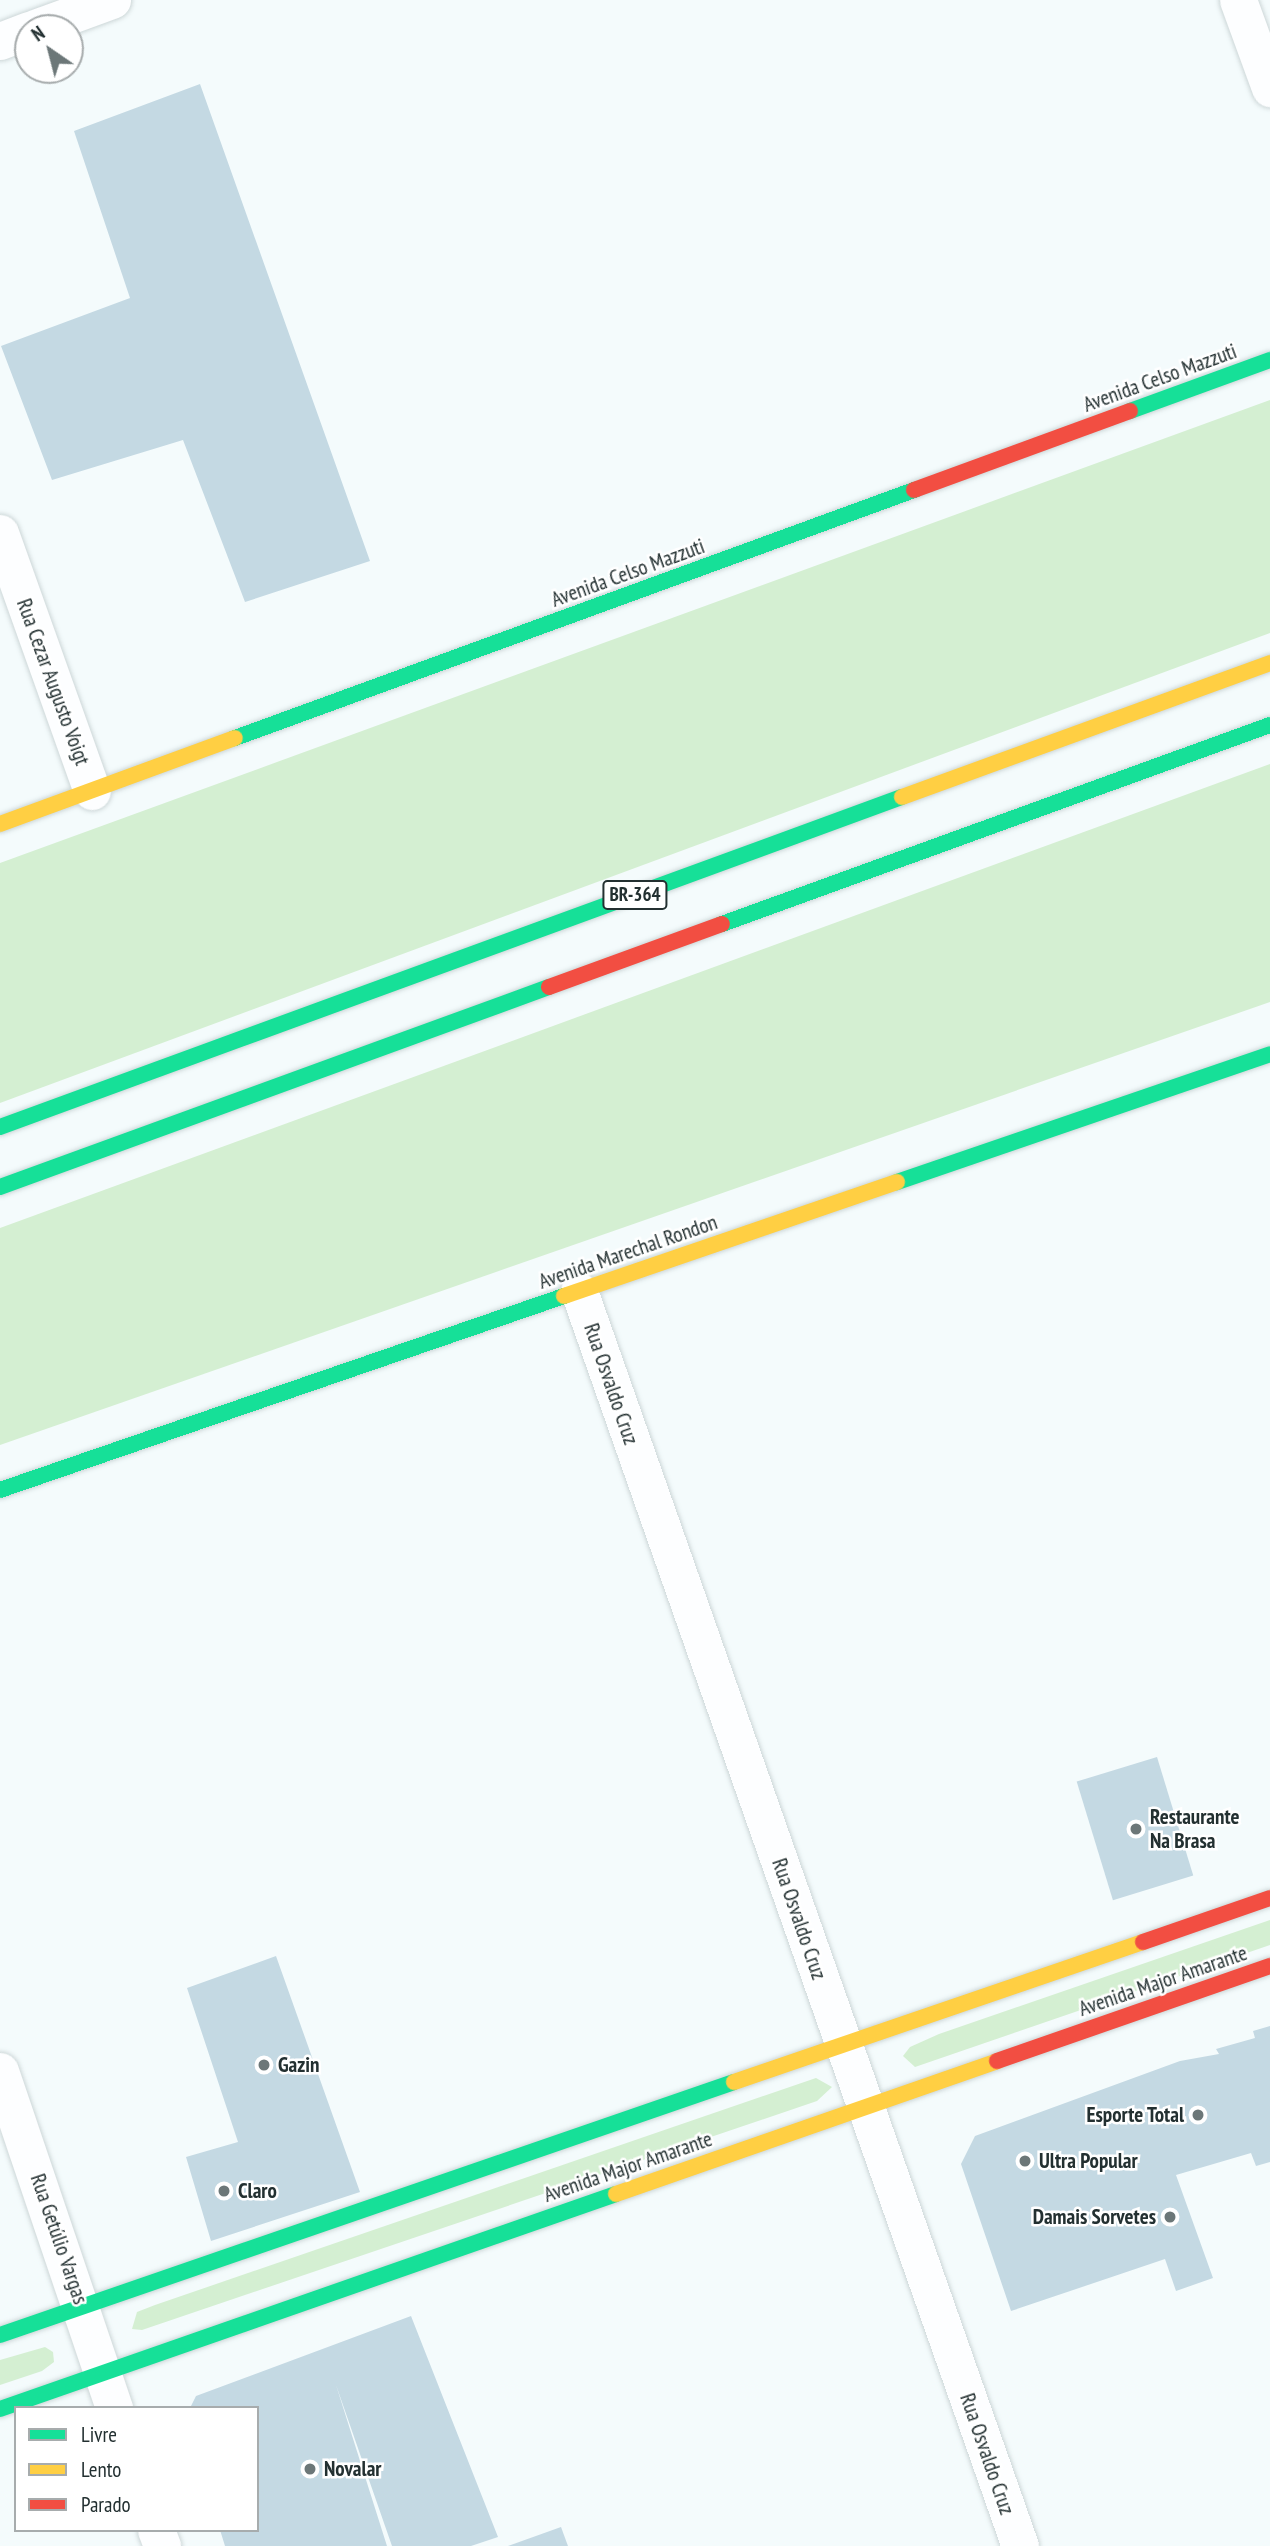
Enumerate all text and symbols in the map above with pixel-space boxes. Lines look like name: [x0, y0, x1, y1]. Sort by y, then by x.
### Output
north arrow: [14, 14, 84, 84]
text: N: [27, 21, 49, 46]
street label: Avenida Celso Mazzuti: [1080, 339, 1240, 417]
street label: Avenida Celso Mazzuti: [548, 534, 708, 612]
street label: Rua Cezar Augusto Voigt: [11, 595, 95, 769]
road number: BR-364: [602, 880, 668, 911]
street label: Avenida Marechal Rondon: [535, 1210, 721, 1294]
street label: Rua Osvaldo Cruz: [578, 1320, 644, 1448]
place label: Restaurante Na Brasa: [1150, 1804, 1240, 1854]
marker: Restaurante Na Brasa: [1128, 1821, 1144, 1837]
street label: Rua Osvaldo Cruz: [766, 1855, 832, 1983]
street label: Avenida Major Amarante: [1075, 1940, 1251, 2022]
place label: Gazin: [278, 2052, 319, 2078]
marker: Gazin: [256, 2057, 272, 2073]
place label: Esporte Total: [1086, 2102, 1184, 2128]
marker: Esporte Total: [1190, 2107, 1206, 2123]
street label: Avenida Major Amarante: [540, 2126, 716, 2208]
place label: Ultra Popular: [1039, 2148, 1138, 2174]
marker: Ultra Popular: [1017, 2153, 1033, 2169]
street label: Rua Getúlio Vargas: [25, 2170, 93, 2308]
place label: Claro: [238, 2178, 277, 2204]
marker: Claro: [216, 2183, 232, 2199]
place label: Damais Sorvetes: [1033, 2204, 1156, 2230]
marker: Damais Sorvetes: [1162, 2209, 1178, 2225]
street label: Rua Osvaldo Cruz: [954, 2390, 1020, 2518]
legend: [14, 2406, 259, 2532]
text: Livre: [81, 2421, 117, 2448]
text: Lento: [81, 2456, 121, 2483]
place label: Novalar: [324, 2456, 381, 2482]
marker: Novalar: [302, 2461, 318, 2477]
text: Parado: [81, 2491, 131, 2518]

